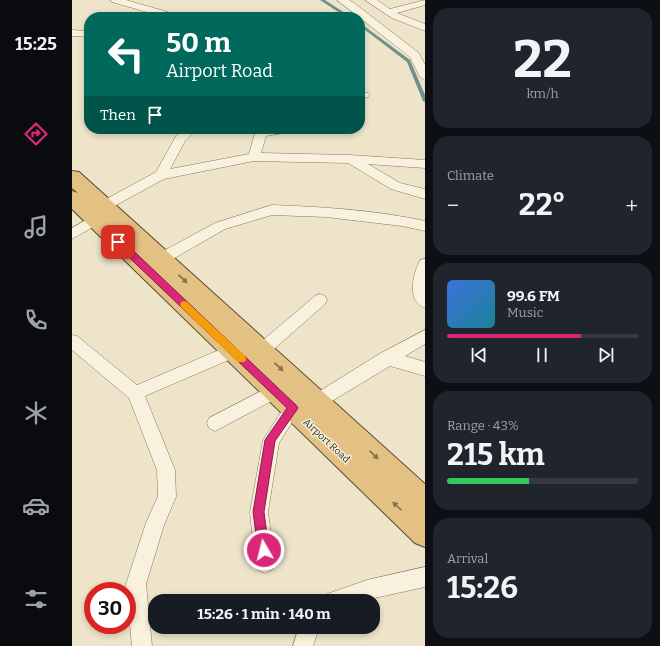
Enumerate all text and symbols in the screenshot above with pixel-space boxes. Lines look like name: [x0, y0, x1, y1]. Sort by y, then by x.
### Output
text: 50 m: [166, 26, 231, 59]
icon: left: [100, 28, 152, 80]
text: 22: [513, 28, 572, 91]
text: 15:25: [15, 33, 57, 55]
text: Airport Road: [166, 60, 273, 82]
text: km/h: [526, 86, 559, 101]
icon: arrive: [144, 104, 166, 126]
text: Then: [100, 106, 136, 124]
icon: directions: [22, 120, 50, 148]
text: Climate: [447, 168, 494, 183]
text: 22°: [519, 187, 566, 223]
text: −: [447, 192, 459, 219]
text: +: [625, 192, 638, 219]
icon: music: [22, 213, 50, 241]
pin: [101, 225, 135, 259]
icon: arrive: [107, 231, 129, 253]
one-way arrow: [178, 274, 188, 284]
text: 99.6 FM: [507, 287, 560, 305]
text: Music: [507, 305, 543, 320]
icon: phone: [22, 306, 50, 334]
icon: previous: [468, 344, 490, 366]
icon: pause: [531, 344, 553, 366]
icon: next: [595, 344, 617, 366]
one-way arrow: [274, 362, 284, 372]
icon: climate: [22, 399, 50, 427]
street label: Airport Road: [300, 416, 352, 465]
text: Range · 43%: [447, 418, 519, 433]
text: 215 km: [447, 437, 545, 473]
one-way arrow: [369, 450, 379, 460]
icon: car: [22, 492, 50, 520]
one-way arrow: [392, 501, 402, 511]
position arrow: [243, 529, 285, 571]
text: Arrival: [447, 551, 488, 566]
text: 15:26: [447, 570, 518, 606]
speed limit sign: 30: [84, 582, 136, 634]
icon: filters: [22, 585, 50, 613]
text: 15:26 · 1 min · 140 m: [197, 605, 331, 623]

